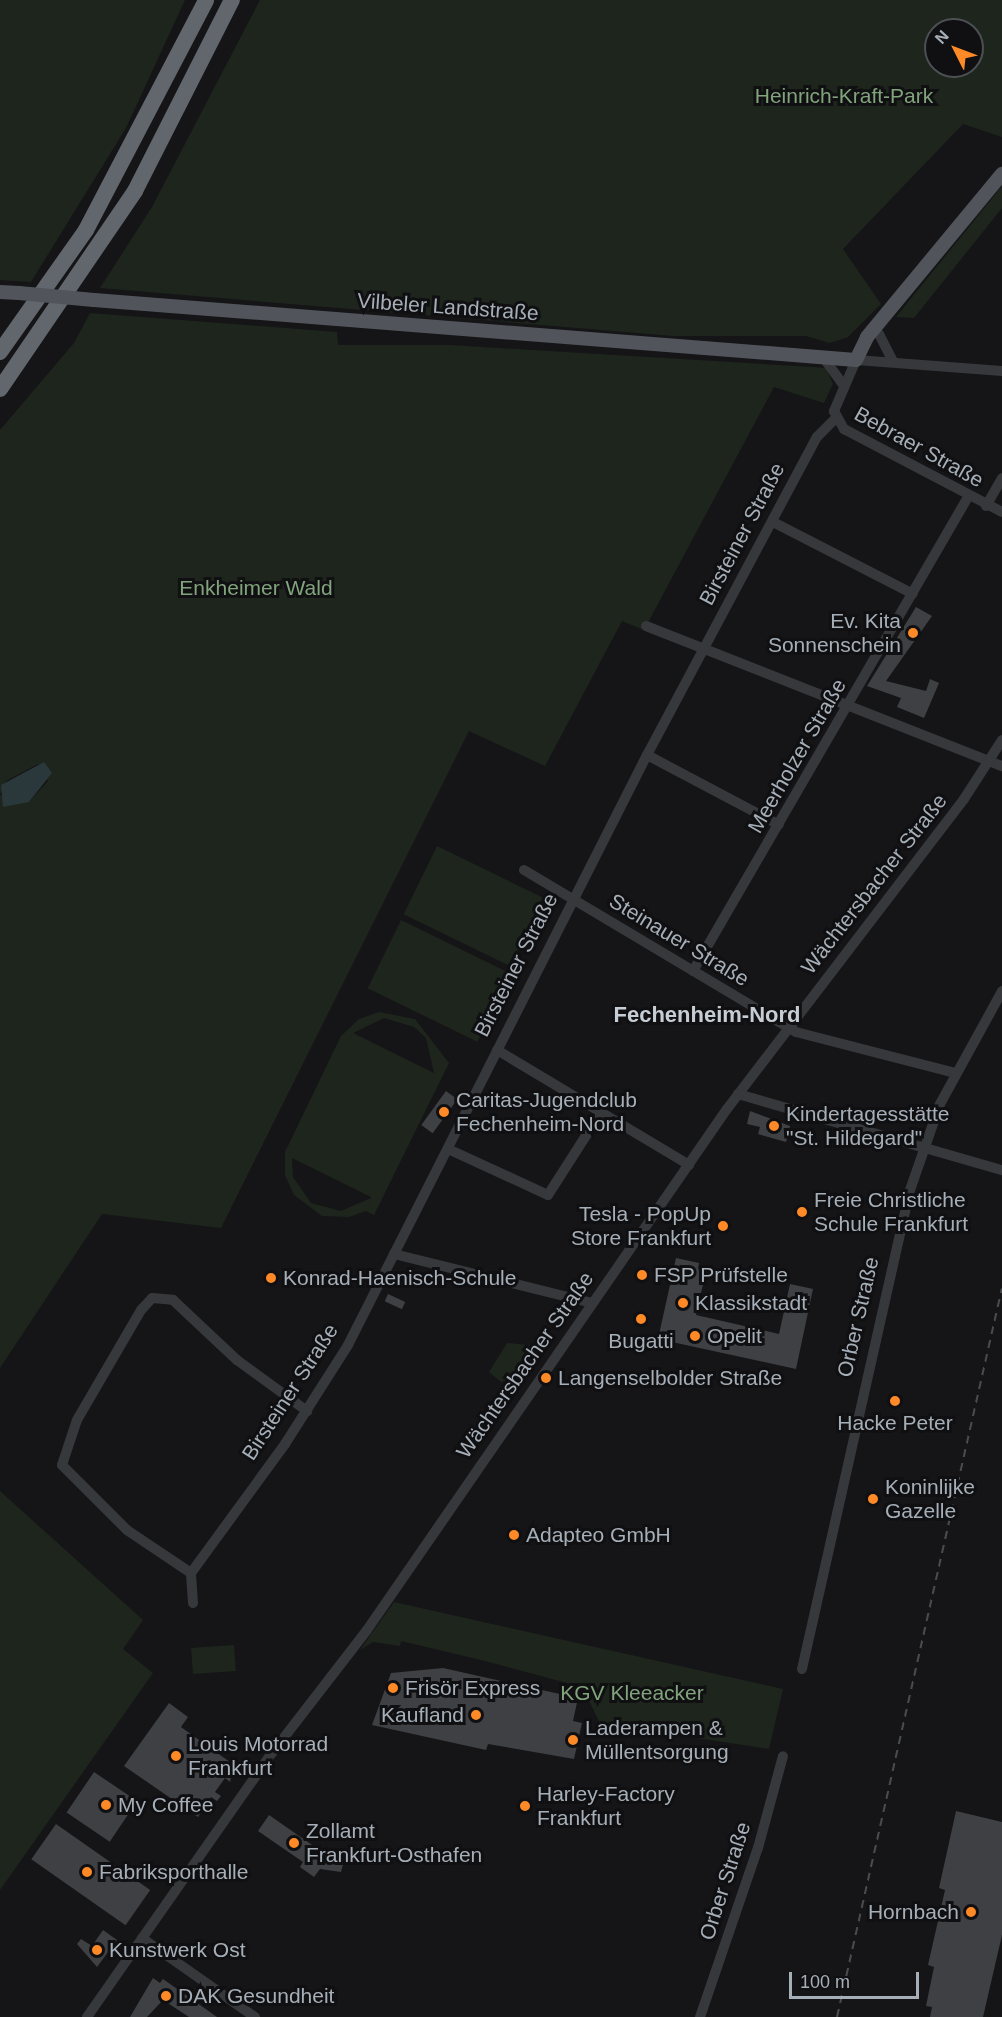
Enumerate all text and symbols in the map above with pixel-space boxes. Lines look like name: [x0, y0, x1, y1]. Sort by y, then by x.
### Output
north arrow: [924, 18, 984, 78]
text: N: [932, 27, 952, 47]
park label: Heinrich-Kraft-Park: [755, 83, 933, 109]
street label: Vilbeler Landstraße: [356, 288, 540, 326]
street label: Bebraer Straße: [850, 401, 988, 493]
street label: Birsteiner Straße: [694, 459, 790, 609]
park label: Enkheimer Wald: [179, 575, 333, 601]
place label: Ev. Kita Sonnenschein: [768, 608, 901, 658]
marker: Ev. Kita Sonnenschein: [906, 626, 920, 640]
street label: Meerholzer Straße: [743, 674, 851, 838]
street label: Wächtersbacher Straße: [796, 789, 952, 979]
street label: Steinauer Straße: [604, 888, 754, 992]
street label: Birsteiner Straße: [469, 889, 563, 1041]
district label: Fechenheim-Nord: [613, 1002, 801, 1028]
place label: Caritas-Jugendclub Fechenheim-Nord: [456, 1087, 637, 1137]
place label: Kindertagesstätte "St. Hildegard": [786, 1101, 949, 1151]
marker: Caritas-Jugendclub Fechenheim-Nord: [437, 1105, 451, 1119]
marker: Kindertagesstätte "St. Hildegard": [767, 1119, 781, 1133]
place label: Freie Christliche Schule Frankfurt: [814, 1187, 968, 1237]
place label: Tesla - PopUp Store Frankfurt: [571, 1201, 711, 1251]
marker: Freie Christliche Schule Frankfurt: [795, 1205, 809, 1219]
marker: Tesla - PopUp Store Frankfurt: [716, 1219, 730, 1233]
street label: Orber Straße: [832, 1254, 884, 1380]
place label: FSP Prüfstelle: [654, 1262, 788, 1288]
place label: Konrad-Haenisch-Schule: [283, 1265, 516, 1291]
street label: Wächtersbacher Straße: [451, 1267, 599, 1463]
marker: FSP Prüfstelle: [635, 1268, 649, 1282]
marker: Konrad-Haenisch-Schule: [264, 1271, 278, 1285]
place label: Klassikstadt: [695, 1290, 807, 1316]
marker: Klassikstadt: [676, 1296, 690, 1310]
marker: Bugatti: [634, 1312, 648, 1326]
street label: Birsteiner Straße: [237, 1319, 343, 1465]
place label: Opelit: [707, 1323, 762, 1349]
place label: Bugatti: [608, 1328, 674, 1354]
marker: Opelit: [688, 1329, 702, 1343]
place label: Langenselbolder Straße: [558, 1365, 782, 1391]
marker: Langenselbolder Straße: [539, 1371, 553, 1385]
marker: Hacke Peter: [888, 1394, 902, 1408]
place label: Hacke Peter: [837, 1410, 953, 1436]
place label: Koninlijke Gazelle: [885, 1474, 975, 1524]
marker: Koninlijke Gazelle: [866, 1492, 880, 1506]
place label: Adapteo GmbH: [526, 1522, 671, 1548]
marker: Adapteo GmbH: [507, 1528, 521, 1542]
place label: Frisör Express: [405, 1675, 540, 1701]
park label: KGV Kleeacker: [560, 1680, 704, 1706]
marker: Frisör Express: [386, 1681, 400, 1695]
place label: Kaufland: [381, 1702, 464, 1728]
marker: Kaufland: [469, 1708, 483, 1722]
place label: Laderampen & Müllentsorgung: [585, 1715, 729, 1765]
place label: Louis Motorrad Frankfurt: [188, 1731, 328, 1781]
marker: Laderampen & Müllentsorgung: [566, 1733, 580, 1747]
marker: Louis Motorrad Frankfurt: [169, 1749, 183, 1763]
place label: Harley-Factory Frankfurt: [537, 1781, 675, 1831]
place label: My Coffee: [118, 1792, 213, 1818]
marker: My Coffee: [99, 1798, 113, 1812]
marker: Harley-Factory Frankfurt: [518, 1799, 532, 1813]
place label: Zollamt Frankfurt-Osthafen: [306, 1818, 482, 1868]
street label: Orber Straße: [694, 1819, 756, 1943]
marker: Zollamt Frankfurt-Osthafen: [287, 1836, 301, 1850]
place label: Fabriksporthalle: [99, 1859, 248, 1885]
marker: Fabriksporthalle: [80, 1865, 94, 1879]
place label: Hornbach: [868, 1899, 959, 1925]
marker: Hornbach: [964, 1905, 978, 1919]
place label: Kunstwerk Ost: [109, 1937, 246, 1963]
marker: Kunstwerk Ost: [90, 1943, 104, 1957]
scale bar: [792, 1960, 922, 1998]
text: 100 m: [800, 1972, 850, 1992]
place label: DAK Gesundheit: [178, 1983, 334, 2009]
marker: DAK Gesundheit: [159, 1989, 173, 2003]

